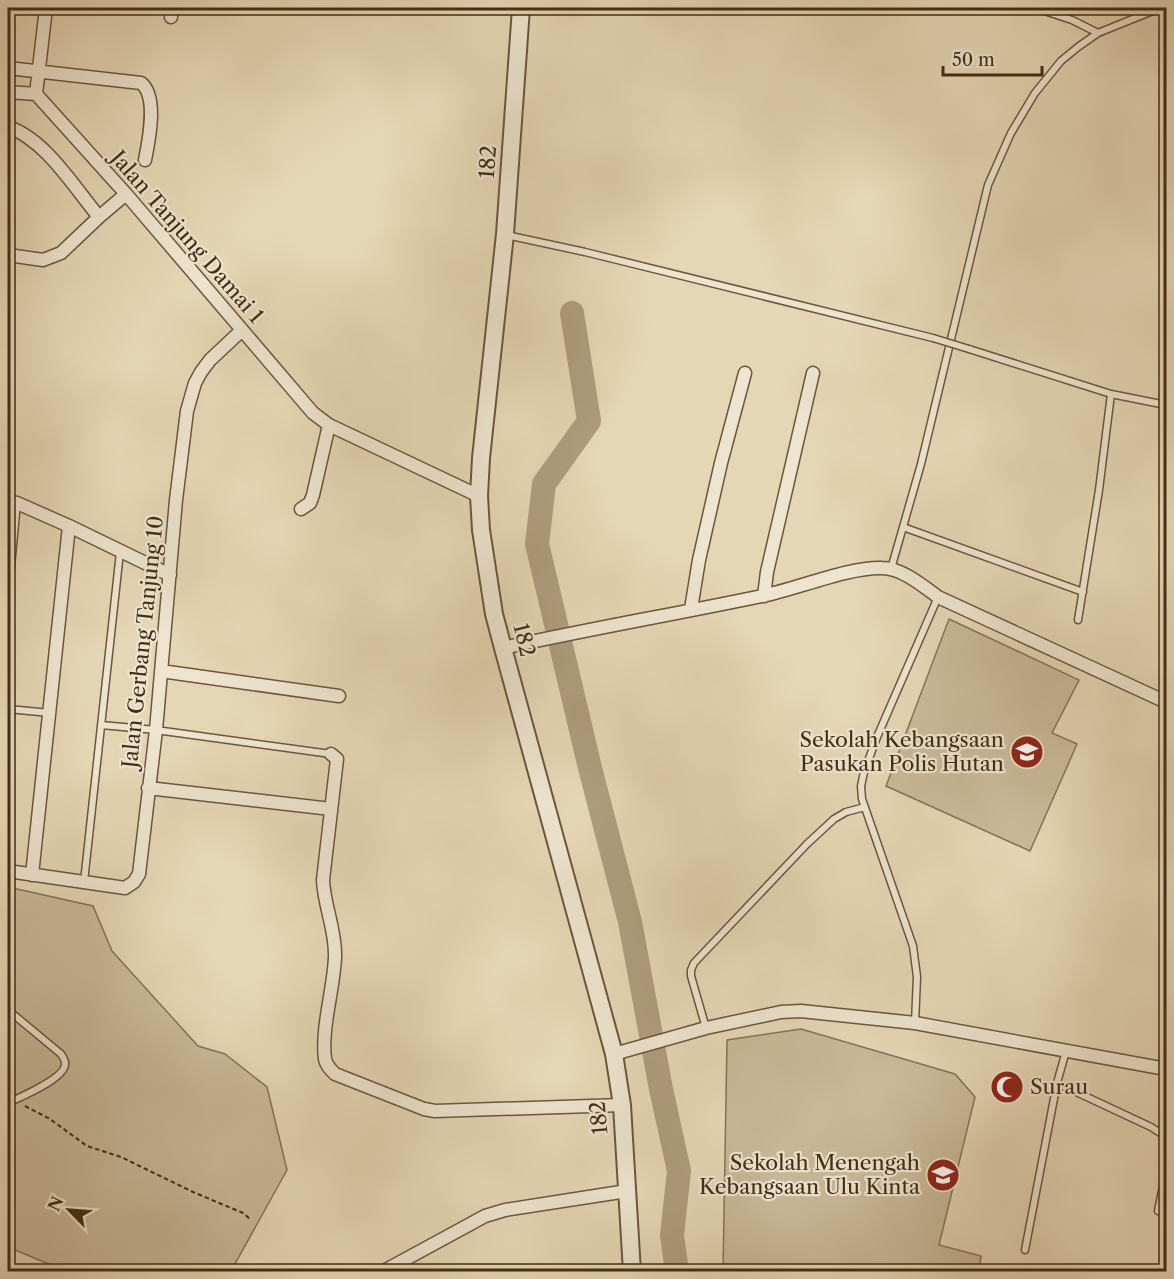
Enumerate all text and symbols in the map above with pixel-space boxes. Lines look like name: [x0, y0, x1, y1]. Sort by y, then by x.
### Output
scale bar: [943, 39, 1042, 77]
text: 50 m: [952, 49, 995, 71]
street label: Jalan Tanjung Damai 1: [104, 143, 269, 328]
street label: 182: [474, 144, 501, 179]
street label: Jalan Gerbang Tanjung 10: [117, 515, 168, 772]
street label: 182: [508, 621, 541, 659]
place label: Sekolah Kebangsaan Pasukan Polis Hutan: [799, 727, 1004, 776]
school or university icon: Sekolah Kebangsaan Pasukan Polis Hutan: [1009, 734, 1045, 770]
mosque icon: Surau: [989, 1069, 1025, 1105]
place label: Surau: [1030, 1074, 1088, 1099]
street label: 182: [585, 1100, 612, 1136]
place label: Sekolah Menengah Kebangsaan Ulu Kinta: [699, 1150, 921, 1199]
school or university icon: Sekolah Menengah Kebangsaan Ulu Kinta: [925, 1157, 961, 1193]
north arrow: [39, 1180, 99, 1240]
text: N: [43, 1193, 67, 1214]

